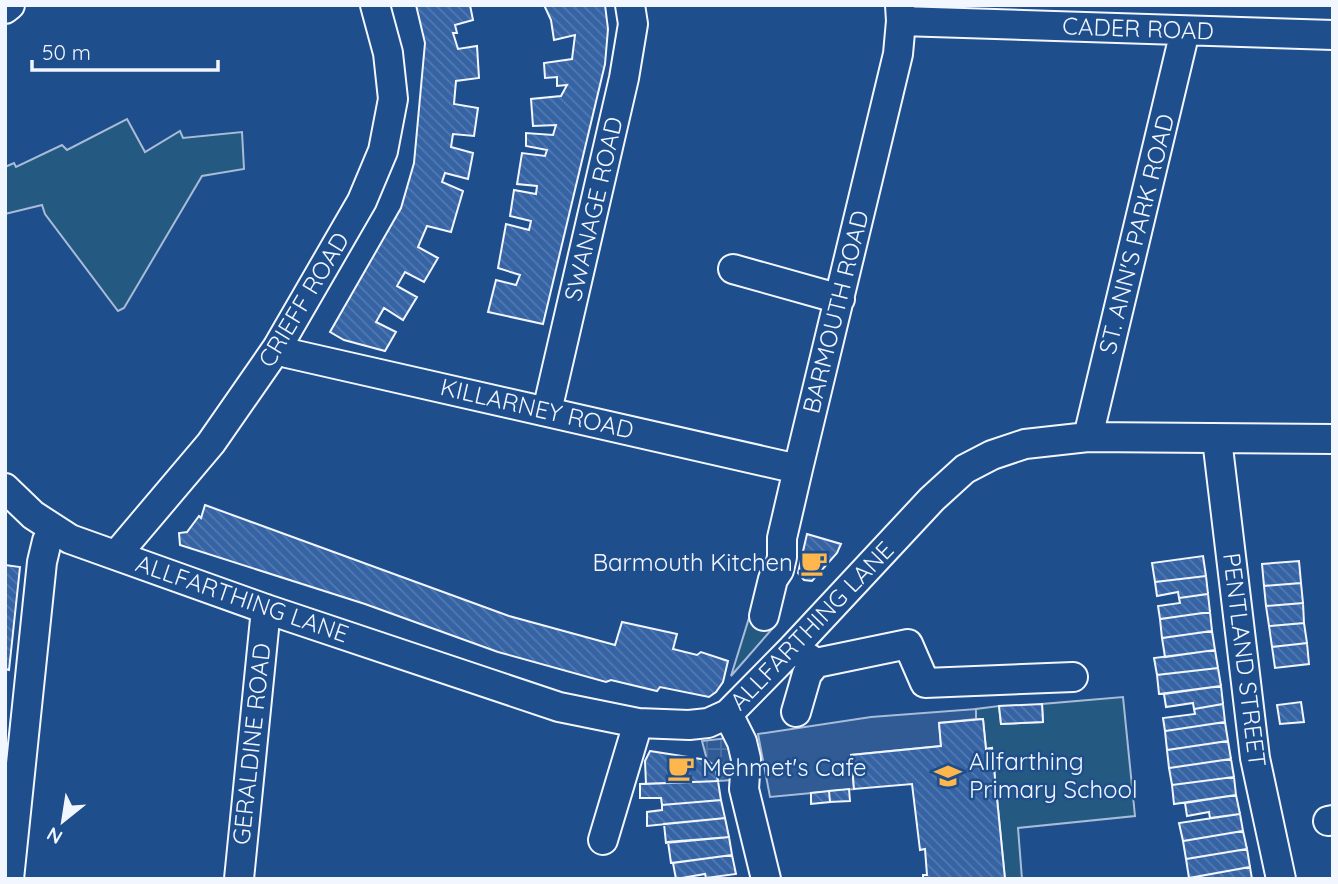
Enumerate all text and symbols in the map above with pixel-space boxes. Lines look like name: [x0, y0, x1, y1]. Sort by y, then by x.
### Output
street label: CADER ROAD: [1062, 10, 1214, 46]
scale bar: [32, 28, 217, 72]
text: 50 m: [42, 39, 91, 65]
street label: ST. ANN'S PARK ROAD: [1092, 111, 1180, 357]
street label: SWANAGE ROAD: [557, 114, 629, 304]
street label: BARMOUTH ROAD: [795, 207, 875, 416]
street label: CRIEFF ROAD: [251, 227, 355, 372]
street label: KILLARNEY ROAD: [438, 371, 637, 445]
street label: ALLFARTHING LANE: [723, 535, 900, 716]
place label: Barmouth Kitchen: [592, 547, 793, 577]
street label: ALLFARTHING LANE: [132, 548, 353, 649]
cafe icon: Barmouth Kitchen: [799, 548, 829, 578]
street label: PENTLAND STREET: [1217, 551, 1273, 769]
street label: GERALDINE ROAD: [226, 642, 277, 846]
place label: Allfarthing Primary School: [969, 746, 1138, 804]
place label: Mehmet's Cafe: [702, 752, 867, 782]
cafe icon: Mehmet's Cafe: [666, 753, 696, 783]
school or university icon: Allfarthing Primary School: [933, 761, 963, 791]
north arrow: [28, 786, 98, 856]
text: N: [42, 822, 67, 850]

